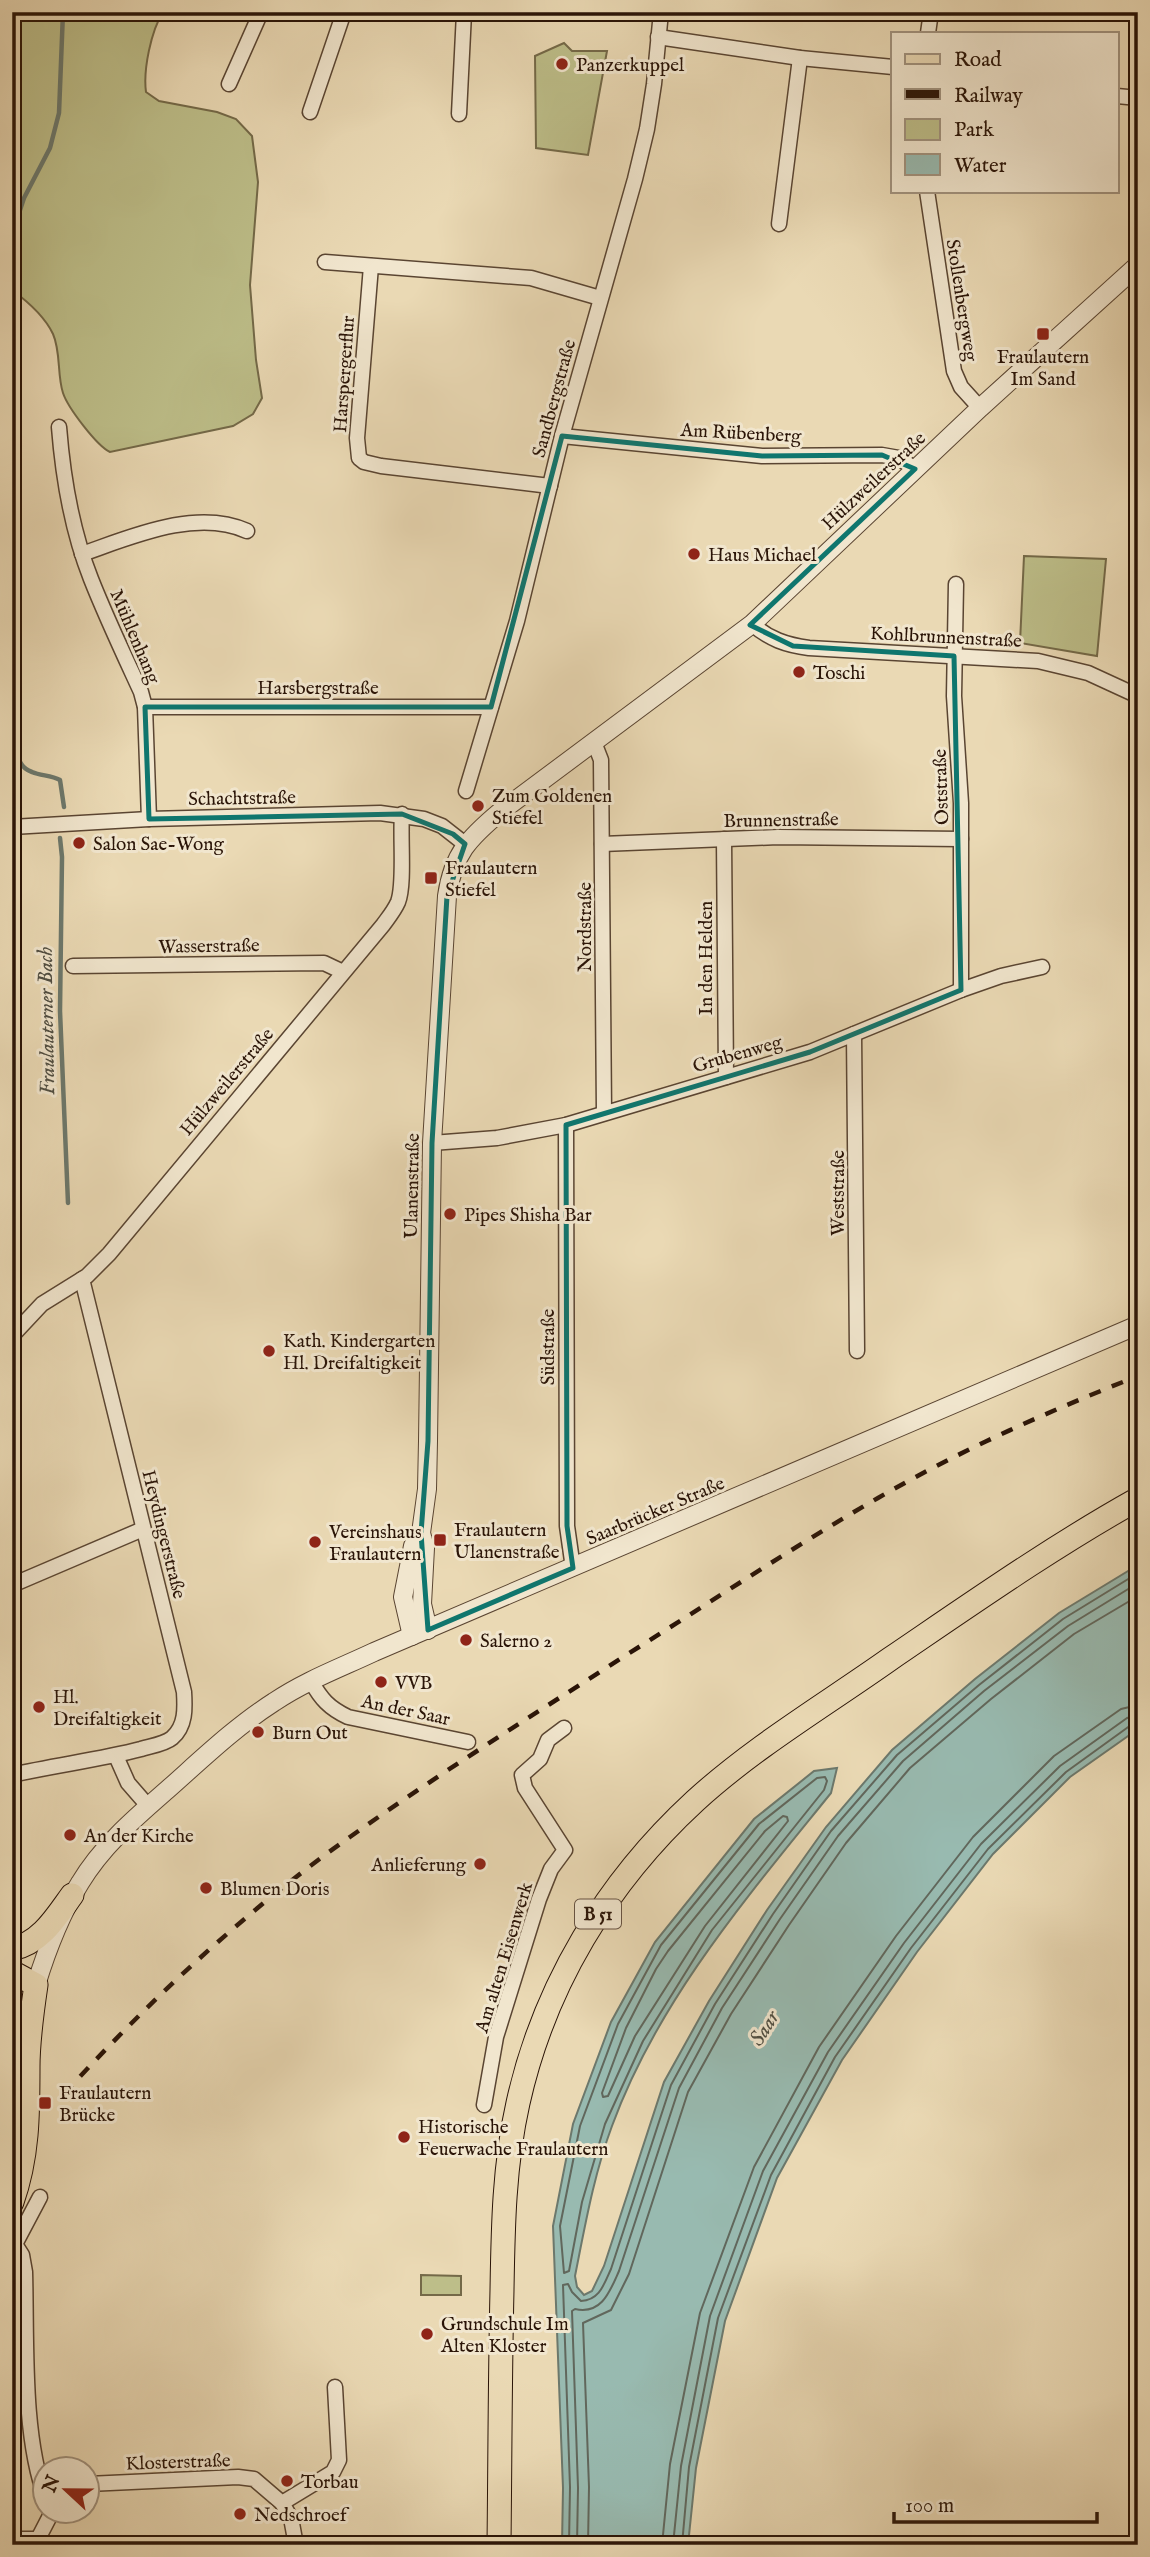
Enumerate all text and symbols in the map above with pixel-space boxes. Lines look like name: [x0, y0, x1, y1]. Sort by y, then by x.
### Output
legend: [891, 32, 1118, 192]
text: Road: [954, 47, 1002, 74]
place label: Panzerkuppel: [576, 54, 685, 78]
marker: Panzerkuppel: [554, 56, 570, 72]
text: Railway: [954, 83, 1024, 110]
text: Park: [954, 117, 995, 144]
text: Water: [954, 153, 1007, 180]
street label: Stollenbergweg: [940, 238, 983, 364]
street label: Harspergerflur: [329, 315, 361, 433]
marker: Fraulautern Im Sand: [1035, 326, 1051, 342]
street label: Sandbergstraße: [528, 337, 582, 460]
place label: Fraulautern Im Sand: [997, 346, 1089, 392]
street label: Am Rübenberg: [679, 419, 803, 449]
street label: Hülzweilerstraße: [817, 427, 932, 536]
place label: Haus Michael: [708, 544, 817, 568]
marker: Haus Michael: [686, 546, 702, 562]
street label: Mühlenhang: [104, 586, 165, 688]
street label: Kohlbrunnenstraße: [869, 622, 1023, 654]
place label: Toschi: [813, 662, 865, 686]
marker: Toschi: [791, 664, 807, 680]
street label: Harsbergstraße: [257, 677, 379, 701]
street label: Oststraße: [929, 748, 955, 825]
place label: Zum Goldenen Stiefel: [492, 785, 612, 831]
street label: Schachtstraße: [188, 786, 296, 812]
marker: Zum Goldenen Stiefel: [470, 798, 486, 814]
street label: Brunnenstraße: [723, 808, 839, 834]
place label: Salon Sae-Wong: [93, 833, 224, 857]
marker: Salon Sae-Wong: [71, 835, 87, 851]
place label: Fraulautern Stiefel: [445, 857, 537, 903]
marker: Fraulautern Stiefel: [423, 870, 439, 886]
street label: Nordstraße: [574, 882, 598, 972]
street label: In den Helden: [695, 901, 719, 1015]
street label: Wasserstraße: [158, 934, 260, 960]
water label: Fraulauterner Bach: [33, 946, 62, 1095]
street label: Hülzweilerstraße: [175, 1023, 280, 1141]
street label: Grubenweg: [690, 1030, 786, 1079]
street label: Ulanenstraße: [400, 1133, 426, 1239]
street label: Weststraße: [827, 1150, 851, 1236]
place label: Pipes Shisha Bar: [464, 1204, 592, 1228]
marker: Pipes Shisha Bar: [442, 1206, 458, 1222]
street label: Südstraße: [537, 1308, 561, 1385]
place label: Kath. Kindergarten Hl. Dreifaltigkeit: [283, 1330, 435, 1376]
marker: Kath. Kindergarten Hl. Dreifaltigkeit: [261, 1343, 277, 1359]
street label: Heydingerstraße: [135, 1468, 191, 1602]
street label: Saarbrücker Straße: [583, 1472, 729, 1552]
place label: Fraulautern Ulanenstraße: [454, 1519, 560, 1565]
place label: Vereinshaus Fraulautern: [328, 1521, 422, 1567]
marker: Fraulautern Ulanenstraße: [432, 1532, 448, 1548]
marker: Vereinshaus Fraulautern: [307, 1534, 323, 1550]
place label: Salerno 2: [480, 1630, 552, 1654]
marker: Salerno 2: [458, 1632, 474, 1648]
place label: VVB: [394, 1672, 432, 1696]
marker: VVB: [373, 1674, 389, 1690]
place label: Hl. Dreifaltigkeit: [53, 1686, 162, 1732]
street label: An der Saar: [358, 1690, 452, 1732]
marker: Hl. Dreifaltigkeit: [31, 1699, 47, 1715]
place label: Burn Out: [272, 1722, 348, 1746]
marker: Burn Out: [250, 1724, 266, 1740]
place label: An der Kirche: [83, 1825, 194, 1849]
marker: An der Kirche: [62, 1827, 78, 1843]
place label: Anlieferung: [370, 1854, 467, 1878]
marker: Anlieferung: [472, 1856, 488, 1872]
place label: Blumen Doris: [220, 1878, 329, 1902]
street label: Am alten Eisenwerk: [470, 1879, 539, 2037]
marker: Blumen Doris: [198, 1880, 214, 1896]
road number: B 51: [575, 1900, 621, 1928]
water label: Saar: [744, 2005, 787, 2051]
place label: Fraulautern Brücke: [59, 2082, 151, 2128]
marker: Fraulautern Brücke: [37, 2095, 53, 2111]
place label: Historische Feuerwache Fraulautern: [418, 2116, 608, 2162]
marker: Historische Feuerwache Fraulautern: [396, 2129, 412, 2145]
place label: Grundschule Im Alten Kloster: [440, 2313, 569, 2359]
marker: Grundschule Im Alten Kloster: [419, 2326, 435, 2342]
street label: Klosterstraße: [125, 2449, 231, 2477]
north arrow: [32, 2456, 102, 2526]
place label: Torbau: [301, 2471, 359, 2495]
text: N: [38, 2472, 67, 2497]
marker: Torbau: [279, 2473, 295, 2489]
scale bar: [894, 2480, 1098, 2524]
text: 100 m: [905, 2493, 954, 2520]
place label: Nedschroef: [254, 2504, 350, 2528]
marker: Nedschroef: [232, 2506, 248, 2522]

